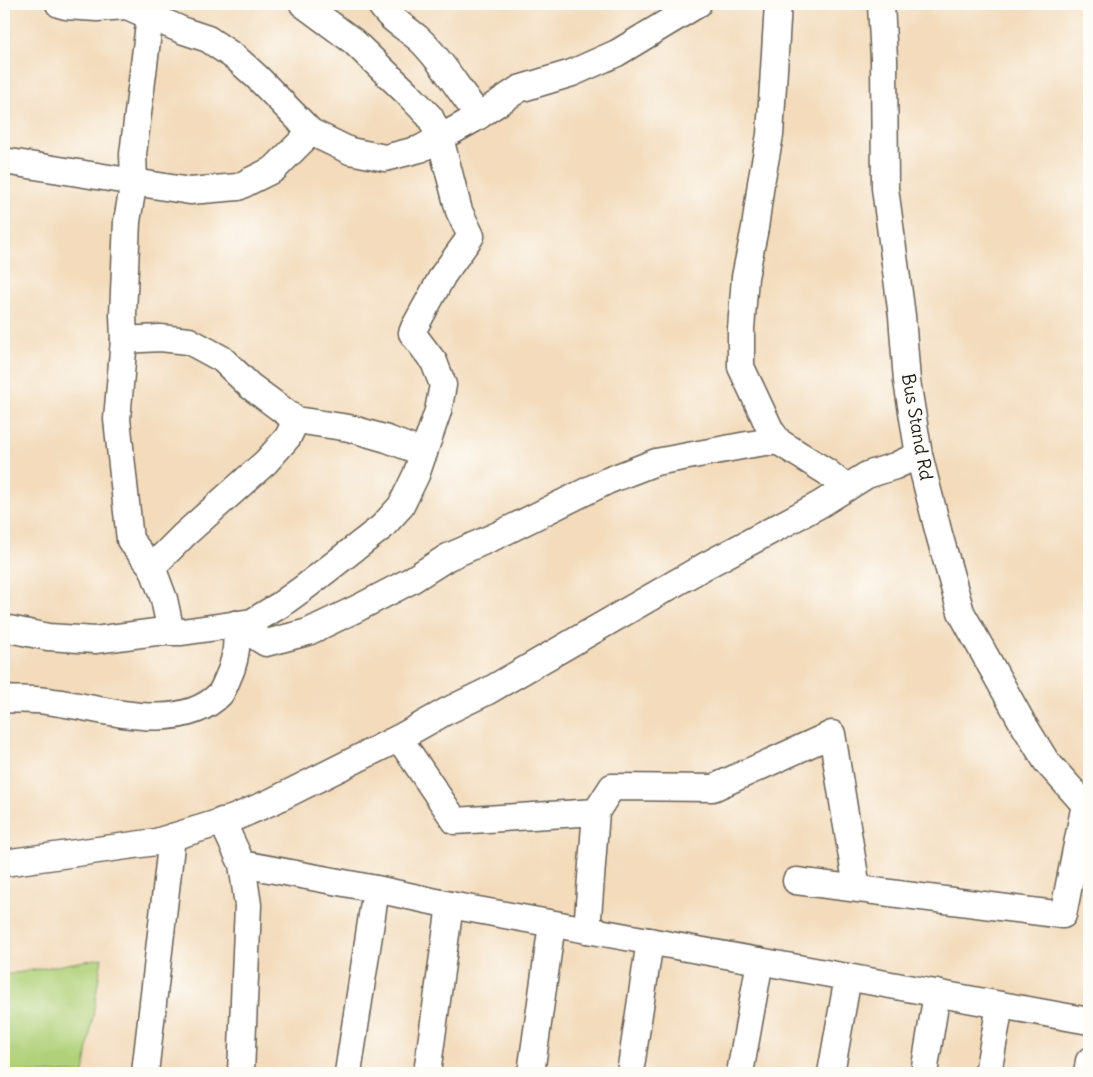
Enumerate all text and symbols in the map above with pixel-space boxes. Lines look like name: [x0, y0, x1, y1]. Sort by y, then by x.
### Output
street label: Bus Stand Rd: [897, 372, 938, 483]

